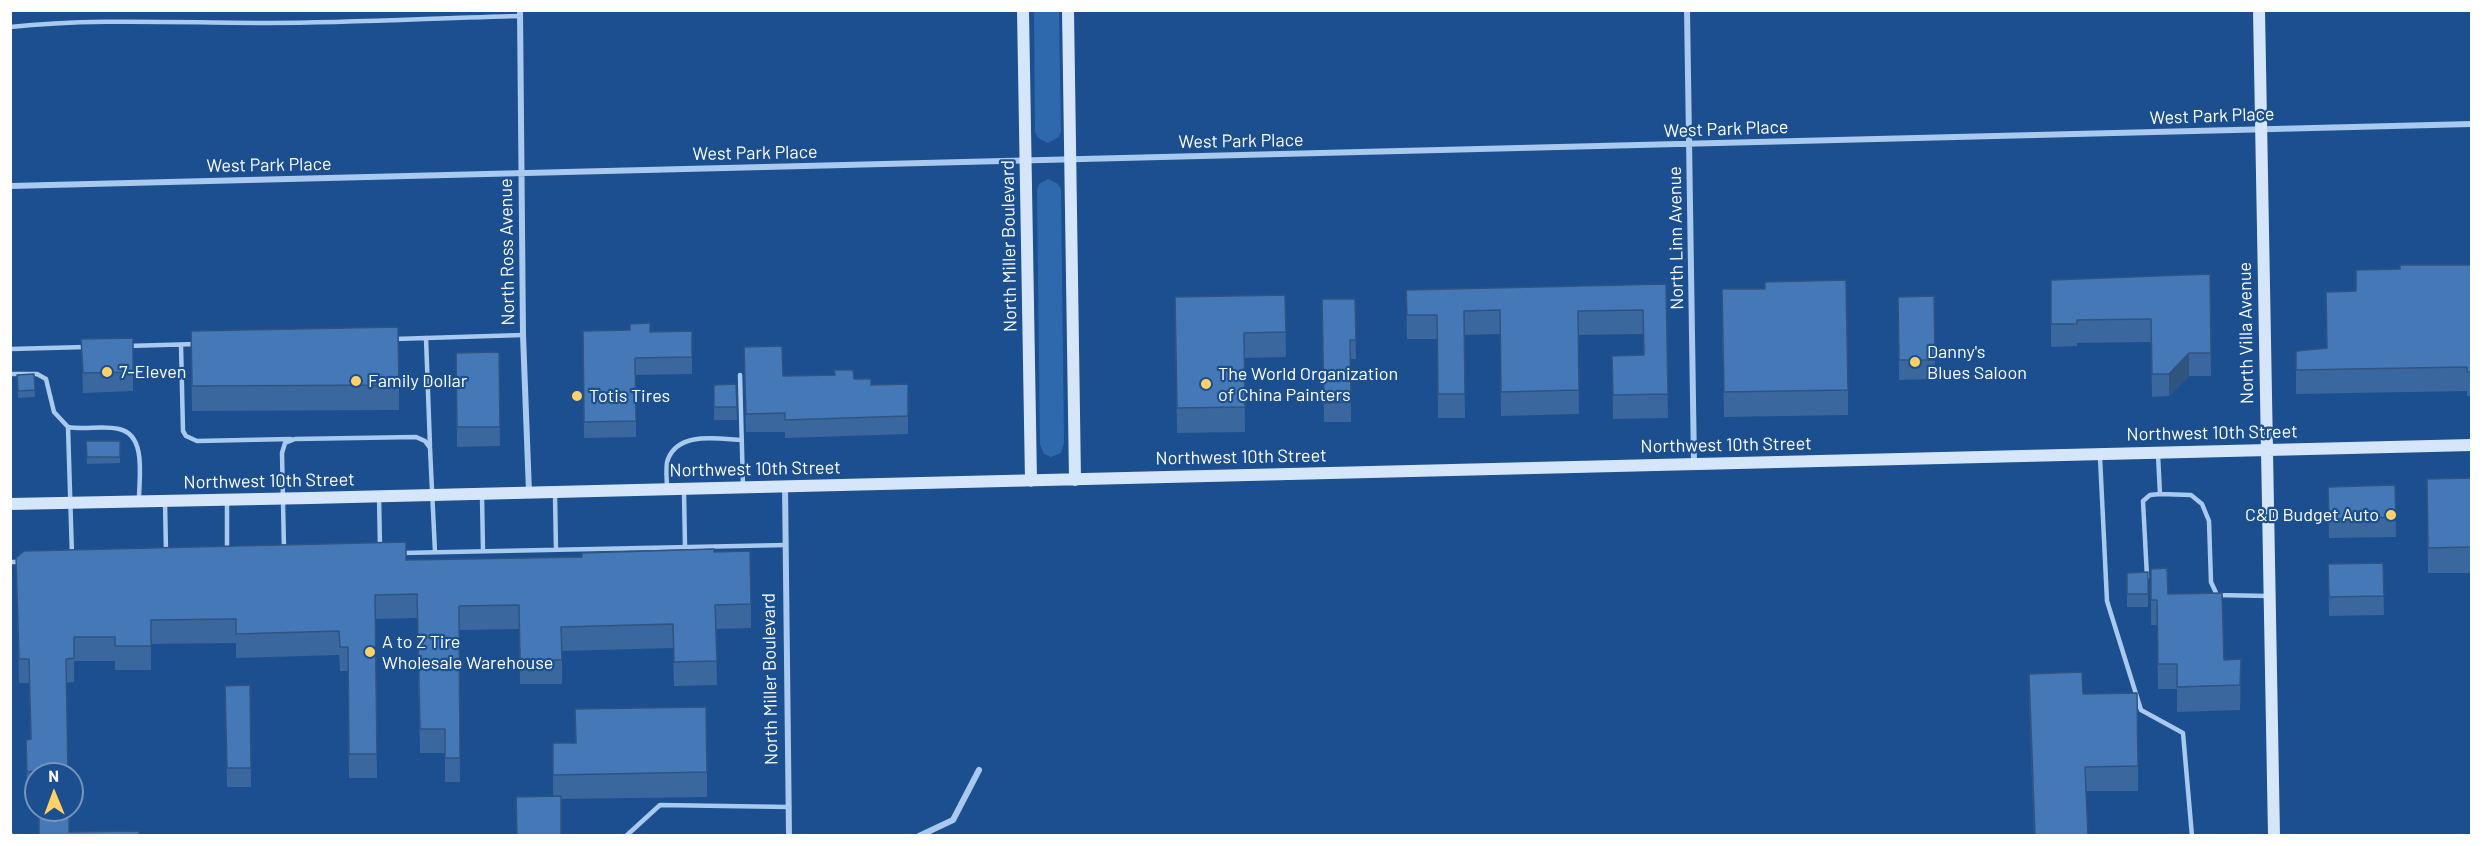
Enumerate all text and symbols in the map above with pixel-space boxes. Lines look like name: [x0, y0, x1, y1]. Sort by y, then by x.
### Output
street label: West Park Place: [2149, 103, 2275, 129]
street label: West Park Place: [1663, 116, 1789, 142]
street label: West Park Place: [1178, 129, 1304, 153]
street label: West Park Place: [692, 141, 818, 165]
street label: West Park Place: [206, 153, 332, 177]
street label: North Miller Boulevard: [997, 160, 1021, 332]
street label: North Linn Avenue: [1664, 166, 1688, 310]
street label: North Ross Avenue: [495, 178, 519, 326]
street label: North Villa Avenue: [2234, 262, 2258, 404]
place label: Danny's Blues Saloon: [1927, 341, 2027, 384]
marker: Danny's Blues Saloon: [1908, 355, 1922, 369]
place label: 7-Eleven: [119, 361, 187, 383]
place label: The World Organization of China Painters: [1218, 363, 1398, 406]
marker: 7-Eleven: [100, 365, 114, 379]
place label: Family Dollar: [368, 370, 467, 392]
marker: Family Dollar: [349, 374, 363, 388]
marker: The World Organization of China Painters: [1199, 377, 1213, 391]
place label: Totis Tires: [589, 385, 670, 407]
marker: Totis Tires: [570, 389, 584, 403]
street label: Northwest 10th Street: [2126, 421, 2298, 445]
street label: Northwest 10th Street: [1640, 433, 1812, 457]
street label: Northwest 10th Street: [1155, 445, 1327, 469]
street label: Northwest 10th Street: [669, 457, 841, 481]
street label: Northwest 10th Street: [183, 469, 355, 493]
place label: C&D Budget Auto: [2245, 504, 2379, 526]
marker: C&D Budget Auto: [2384, 508, 2398, 522]
street label: North Miller Boulevard: [758, 593, 782, 765]
place label: A to Z Tire Wholesale Warehouse: [382, 631, 553, 674]
marker: A to Z Tire Wholesale Warehouse: [363, 645, 377, 659]
north arrow: [24, 762, 84, 822]
text: N: [48, 766, 59, 785]

